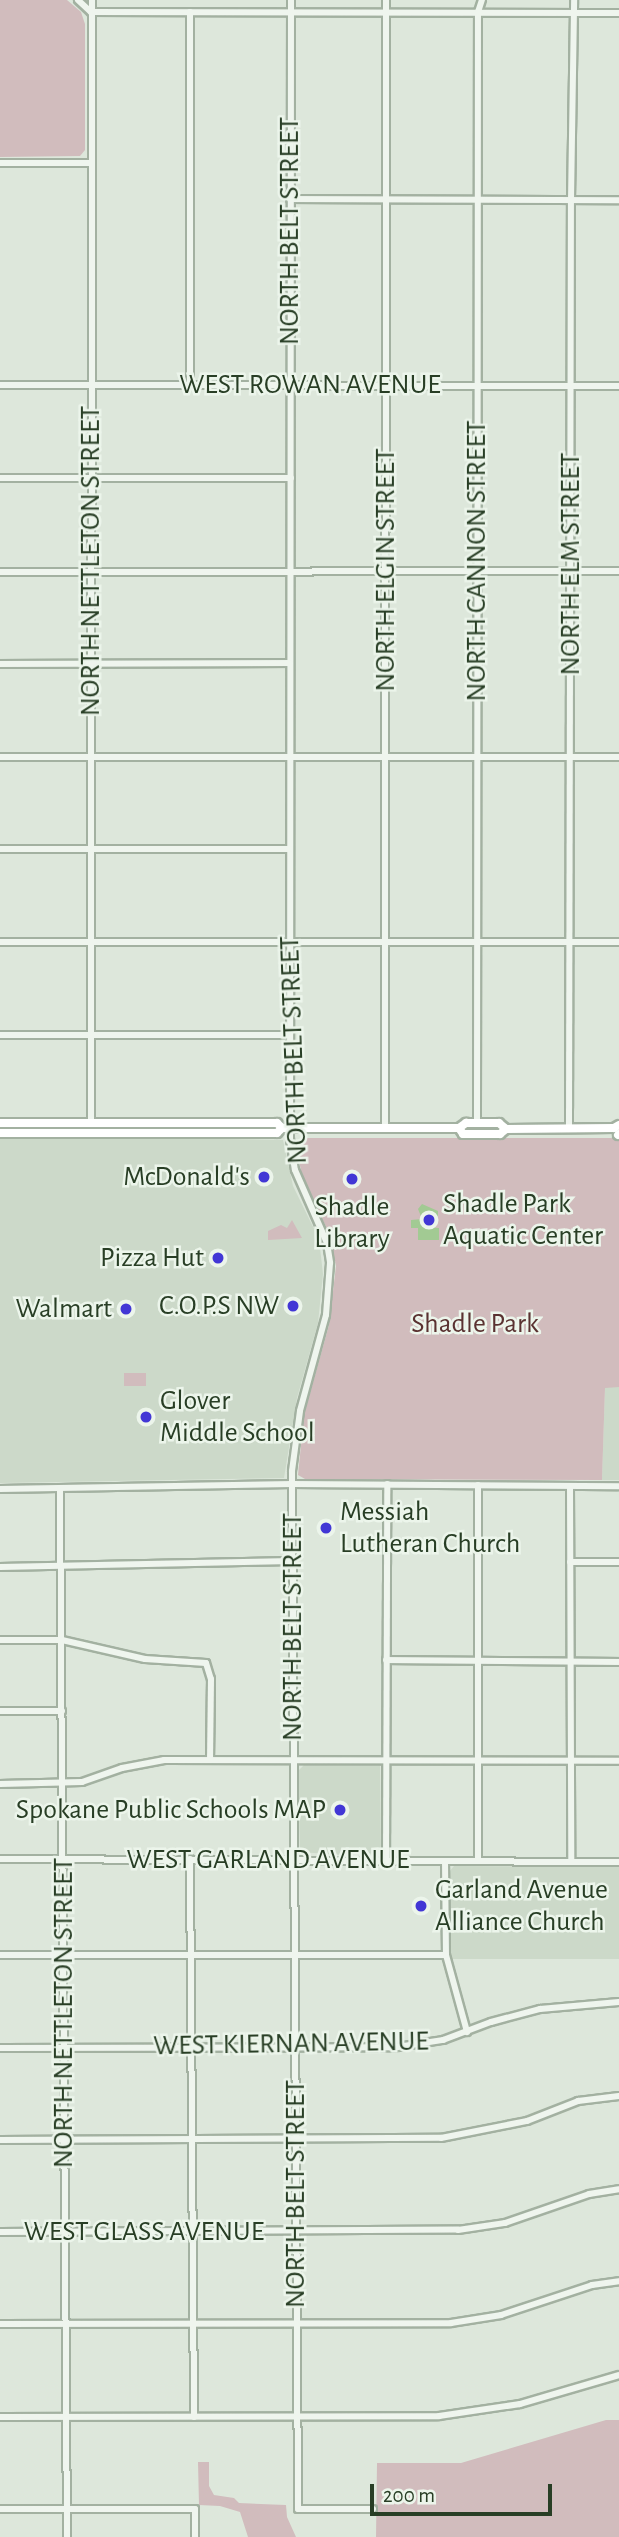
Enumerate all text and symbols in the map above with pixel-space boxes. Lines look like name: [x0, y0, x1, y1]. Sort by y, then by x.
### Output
street label: NORTH BELT STREET: [273, 117, 307, 345]
street label: WEST ROWAN AVENUE: [179, 368, 441, 402]
street label: NORTH NETTLETON STREET: [74, 406, 108, 716]
street label: NORTH CANNON STREET: [460, 420, 494, 702]
street label: NORTH ELGIN STREET: [369, 448, 403, 692]
street label: NORTH ELM STREET: [554, 452, 588, 676]
street label: NORTH BELT STREET: [273, 935, 315, 1165]
place label: McDonald's: [123, 1160, 250, 1194]
marker: McDonald's: [256, 1169, 272, 1185]
marker: Shadle Library: [344, 1171, 360, 1187]
place label: Shadle Park Aquatic Center: [443, 1187, 603, 1253]
place label: Shadle Library: [314, 1190, 390, 1256]
marker: Shadle Park Aquatic Center: [421, 1212, 437, 1228]
place label: Pizza Hut: [100, 1241, 204, 1275]
marker: Pizza Hut: [210, 1250, 226, 1266]
place label: C.O.P.S NW: [159, 1289, 279, 1323]
place label: Walmart: [16, 1292, 112, 1326]
marker: C.O.P.S NW: [285, 1298, 301, 1314]
marker: Walmart: [118, 1301, 134, 1317]
park label: Shadle Park: [411, 1307, 539, 1341]
place label: Glover Middle School: [160, 1384, 315, 1450]
marker: Glover Middle School: [138, 1409, 154, 1425]
place label: Messiah Lutheran Church: [340, 1495, 520, 1561]
street label: NORTH BELT STREET: [276, 1513, 310, 1741]
marker: Messiah Lutheran Church: [318, 1520, 334, 1536]
place label: Spokane Public Schools MAP: [16, 1793, 326, 1827]
marker: Spokane Public Schools MAP: [332, 1802, 348, 1818]
street label: WEST GARLAND AVENUE: [127, 1843, 409, 1877]
street label: NORTH NETTLETON STREET: [47, 1858, 81, 2168]
place label: Garland Avenue Alliance Church: [435, 1873, 608, 1939]
marker: Garland Avenue Alliance Church: [413, 1898, 429, 1914]
street label: WEST KIERNAN AVENUE: [153, 2025, 429, 2063]
street label: NORTH BELT STREET: [279, 2080, 313, 2308]
street label: WEST GLASS AVENUE: [24, 2215, 264, 2249]
scale bar: [374, 2470, 556, 2514]
text: 200 m: [383, 2485, 435, 2506]

